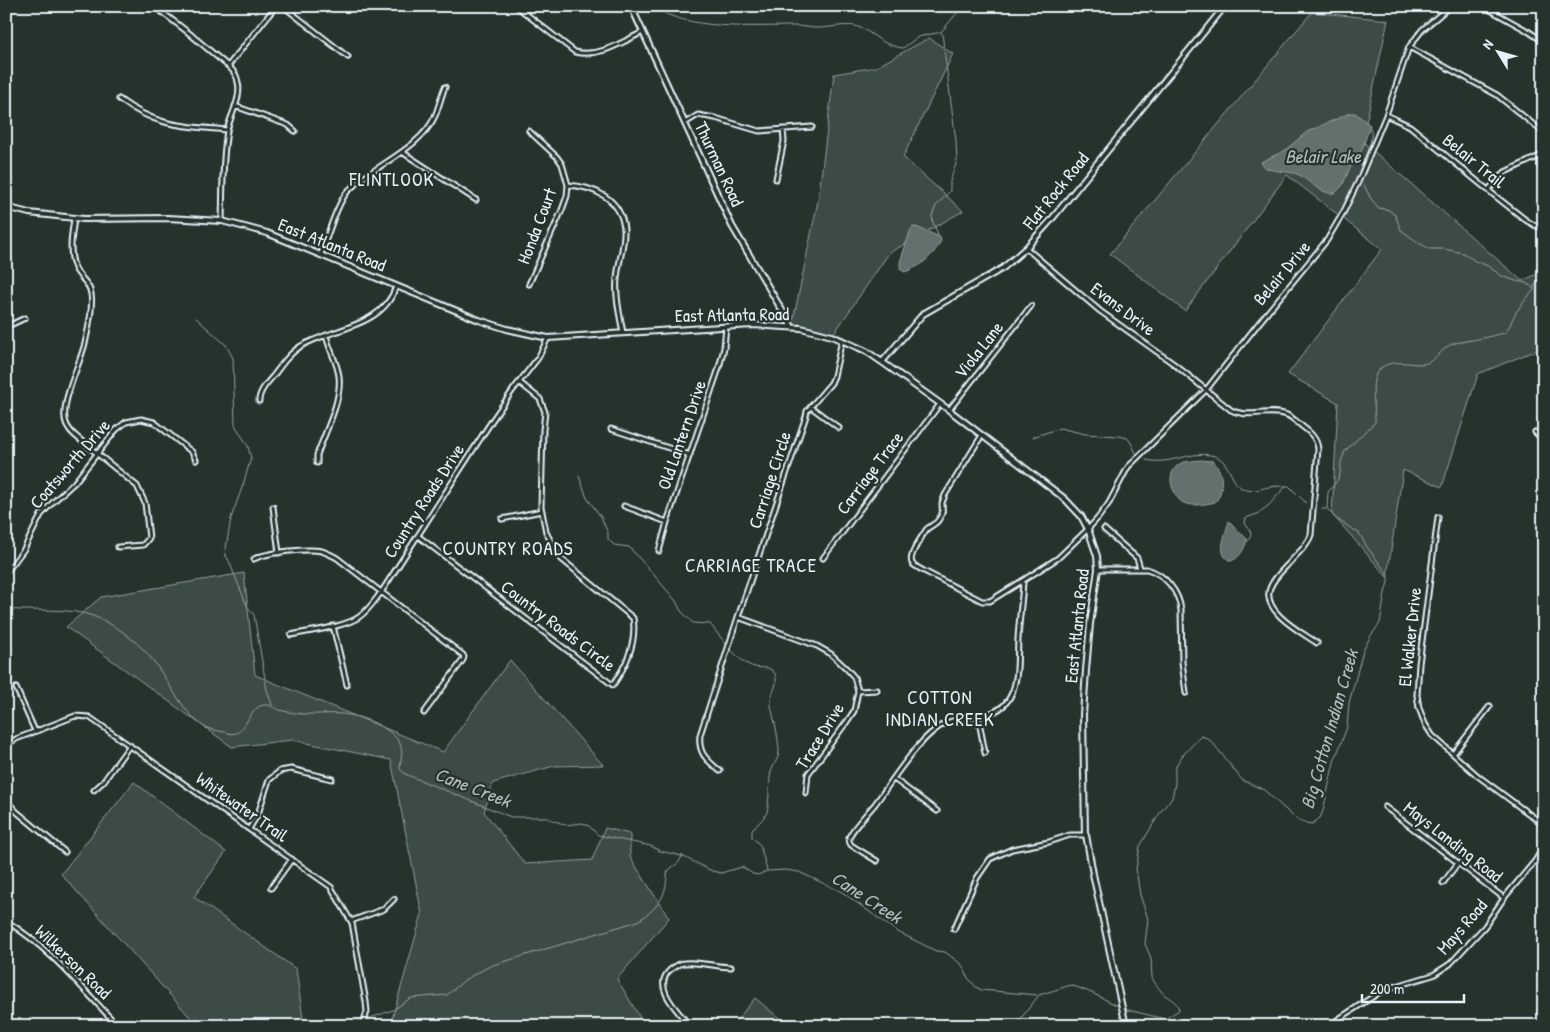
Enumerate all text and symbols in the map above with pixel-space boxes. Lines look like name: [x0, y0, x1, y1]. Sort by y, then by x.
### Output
north arrow: [1472, 28, 1522, 78]
text: N: [1477, 35, 1497, 53]
street label: Thurman Road: [689, 117, 750, 210]
street label: Belair Trail: [1438, 127, 1511, 194]
water label: Belair Lake: [1285, 143, 1362, 169]
street label: Flat Rock Road: [1016, 147, 1094, 235]
district label: FLINTLOOK: [349, 166, 434, 192]
street label: Honda Court: [511, 183, 563, 267]
street label: East Atlanta Road: [275, 212, 390, 278]
street label: Belair Drive: [1247, 235, 1316, 310]
street label: Evans Drive: [1086, 276, 1161, 341]
street label: East Atlanta Road: [675, 301, 789, 328]
street label: Viola Lane: [948, 316, 1009, 384]
street label: Old Lantern Drive: [651, 377, 712, 493]
street label: Coatsworth Drive: [24, 413, 116, 514]
street label: Carriage Trace: [830, 426, 909, 519]
street label: Carriage Circle: [742, 428, 797, 532]
street label: Country Roads Drive: [377, 439, 470, 563]
district label: COUNTRY ROADS: [442, 535, 574, 561]
district label: CARRIAGE TRACE: [685, 552, 817, 578]
street label: East Atlanta Road: [1058, 568, 1095, 684]
street label: Country Roads Circle: [496, 574, 621, 677]
street label: El Walker Drive: [1392, 586, 1427, 688]
water label: Big Cotton Indian Creek: [1294, 644, 1365, 812]
district label: COTTON INDIAN CREEK: [885, 684, 995, 732]
street label: Trace Drive: [789, 697, 850, 774]
water label: Cane Creek: [431, 761, 517, 814]
street label: Whitewater Trail: [191, 766, 293, 848]
street label: Mays Landing Road: [1399, 795, 1508, 888]
water label: Cane Creek: [827, 865, 909, 931]
street label: Mays Road: [1431, 894, 1493, 960]
street label: Wilkerson Road: [30, 919, 117, 1004]
scale bar: [1362, 972, 1465, 1004]
text: 200 m: [1370, 978, 1404, 999]

